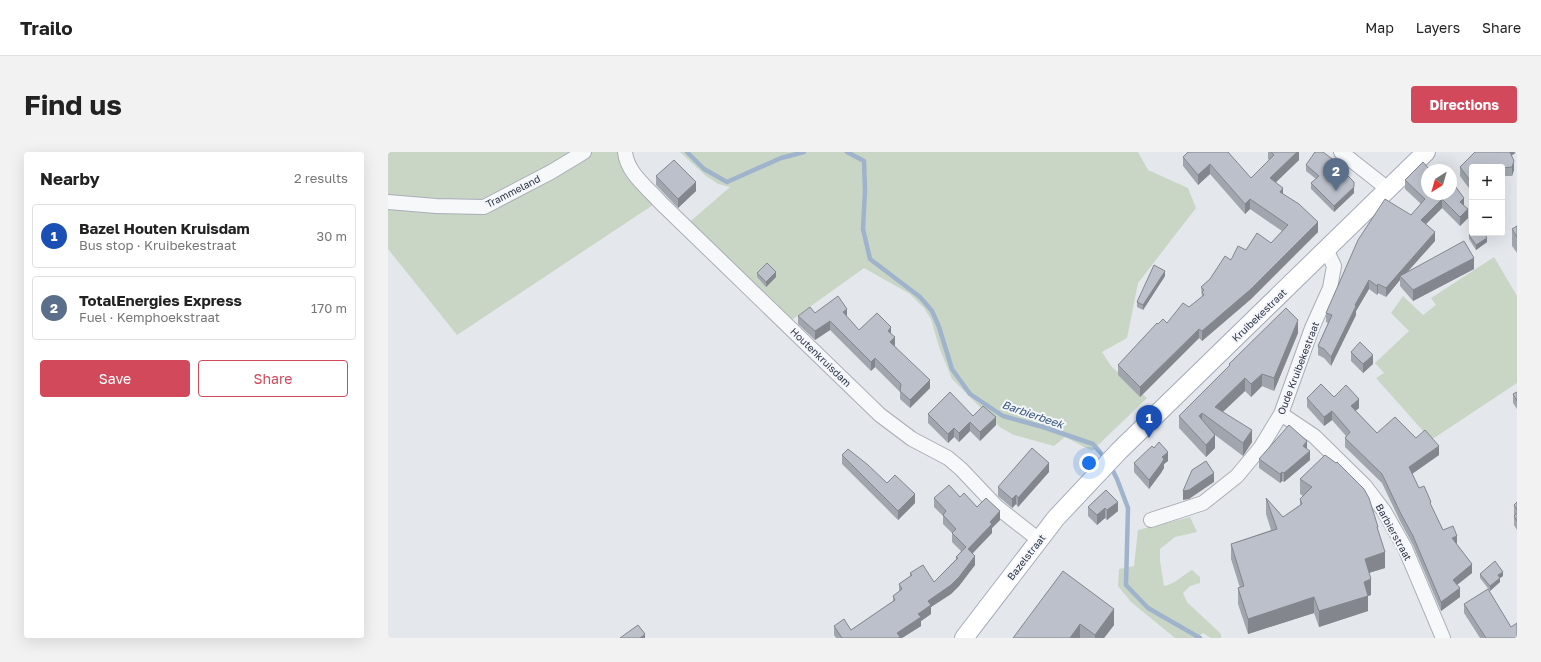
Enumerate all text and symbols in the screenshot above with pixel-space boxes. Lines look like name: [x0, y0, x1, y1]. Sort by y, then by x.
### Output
text: Trailo: [20, 16, 73, 39]
text: Map: [1365, 19, 1394, 36]
text: Layers: [1416, 19, 1460, 36]
text: Share: [1482, 19, 1521, 36]
button: Directions: [1411, 86, 1517, 123]
text: Find us: [24, 88, 122, 121]
pin: 2: [1323, 158, 1349, 191]
north arrow: [1421, 164, 1457, 200]
map controls: [1469, 164, 1505, 236]
button: +: [1469, 164, 1505, 200]
text: Nearby: [40, 168, 100, 189]
text: 2 results: [294, 170, 348, 186]
street label: Trammeland: [484, 172, 542, 210]
button: −: [1469, 200, 1505, 236]
text: Bazel Houten Kruisdam: [79, 219, 250, 237]
text: 1: [51, 228, 57, 244]
text: 30 m: [317, 228, 347, 244]
text: Bus stop · Kruibekestraat: [79, 237, 236, 253]
street label: Kruibekestraat: [1229, 286, 1289, 344]
text: TotalEnergies Express: [79, 291, 242, 309]
text: 2: [50, 300, 58, 316]
text: 170 m: [311, 300, 347, 316]
text: Fuel · Kemphoekstraat: [79, 309, 220, 325]
street label: Oude Kruibekestraat: [1275, 320, 1321, 416]
street label: Houtenkruisdam: [788, 325, 854, 389]
button: Save: [40, 360, 190, 397]
button: Share: [198, 360, 348, 397]
water label: Barbierbeek: [1001, 397, 1067, 431]
pin: 1: [1136, 405, 1162, 438]
your location: [1079, 453, 1099, 473]
street label: Barbierstraat: [1373, 501, 1415, 563]
street label: Bazelstraat: [1004, 532, 1048, 582]

